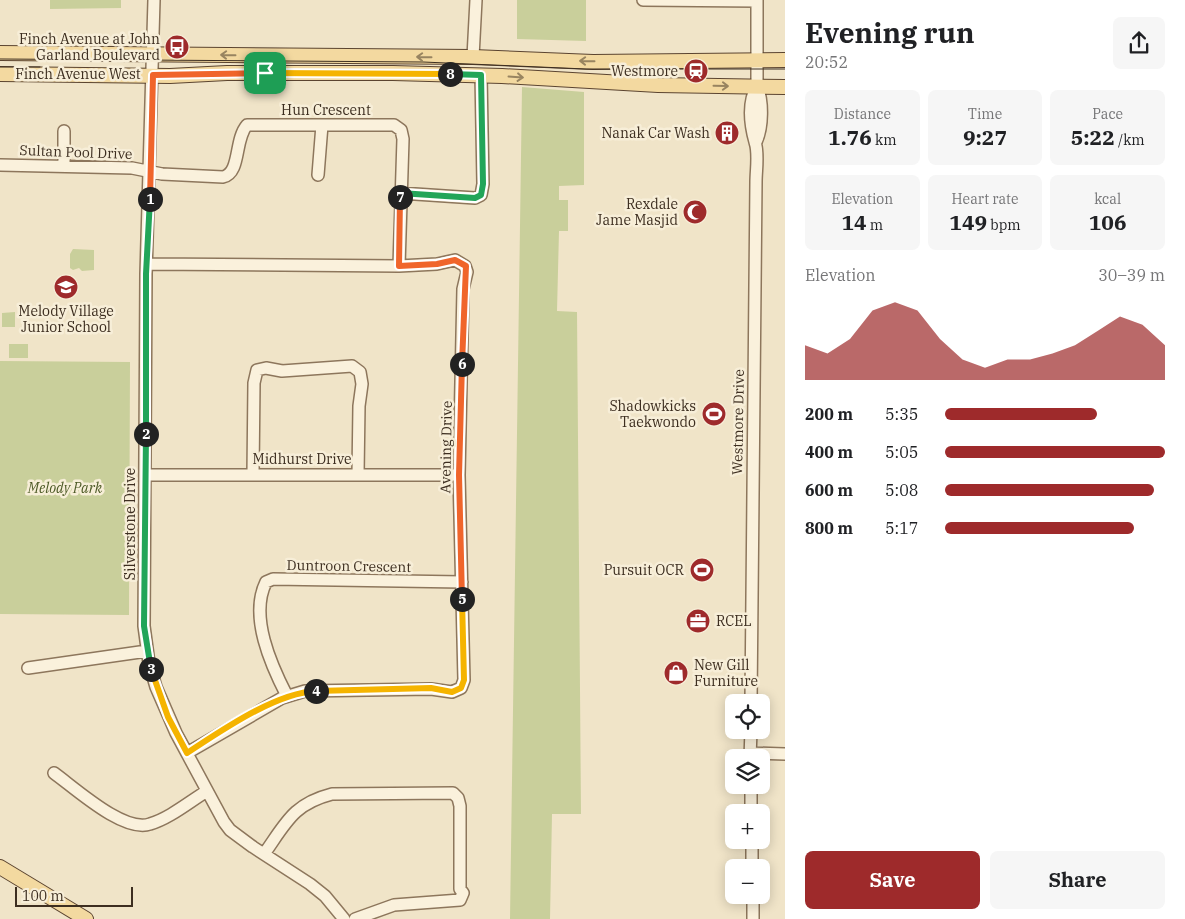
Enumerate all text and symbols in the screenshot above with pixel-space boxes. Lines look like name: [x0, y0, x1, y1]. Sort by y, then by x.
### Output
text: Evening run: [805, 14, 974, 51]
button: share: [1113, 17, 1165, 69]
place label: Finch Avenue at John Garland Boulevard: [19, 30, 160, 64]
bus stop icon: Finch Avenue at John Garland Boulevard: [164, 34, 190, 60]
one-way arrow: [220, 50, 236, 60]
pin: [244, 52, 286, 94]
one-way arrow: [417, 52, 433, 62]
text: 20:52: [805, 52, 848, 72]
one-way arrow: [579, 56, 595, 66]
station icon: Westmore: [683, 58, 709, 84]
icon: arrive: [251, 59, 279, 87]
pin: 8: [438, 62, 462, 86]
place label: Westmore: [611, 62, 678, 80]
street label: Finch Avenue West: [15, 65, 141, 83]
text: 8: [446, 65, 455, 83]
one-way arrow: [508, 72, 524, 81]
one-way arrow: [712, 81, 728, 90]
street label: Hun Crescent: [281, 101, 371, 119]
text: Distance: [834, 105, 891, 123]
text: Time: [968, 105, 1002, 123]
text: Pace: [1092, 105, 1123, 123]
building icon: Nanak Car Wash: [714, 120, 740, 146]
text: 1.76: [828, 123, 872, 151]
text: 9:27: [963, 123, 1007, 151]
text: 5:22: [1071, 123, 1115, 151]
place label: Nanak Car Wash: [602, 124, 710, 142]
text: km: [872, 131, 897, 149]
text: /km: [1115, 131, 1145, 149]
street label: Sultan Pool Drive: [19, 141, 133, 163]
pin: 7: [388, 184, 412, 210]
pin: 1: [138, 186, 162, 212]
text: 7: [396, 188, 405, 206]
text: 1: [146, 190, 155, 208]
text: Elevation: [831, 190, 893, 208]
text: Heart rate: [951, 190, 1018, 208]
text: kcal: [1094, 190, 1121, 208]
place label: Rexdale Jame Masjid: [596, 195, 678, 229]
mosque icon: Rexdale Jame Masjid: [682, 199, 708, 225]
text: 14: [841, 208, 867, 236]
text: 149: [949, 208, 987, 236]
text: 106: [1089, 208, 1127, 236]
text: m: [867, 216, 883, 234]
text: bpm: [987, 216, 1021, 234]
text: Elevation: [805, 265, 875, 285]
text: 30–39 m: [1098, 265, 1165, 285]
school or university icon: Melody Village Junior School: [53, 274, 79, 300]
place label: Melody Village Junior School: [18, 302, 114, 336]
pin: 6: [450, 352, 474, 376]
text: 6: [458, 355, 467, 373]
street label: Westmore Drive: [728, 369, 748, 475]
place label: Shadowkicks Taekwondo: [609, 397, 696, 431]
street label: Avening Drive: [436, 401, 456, 493]
sports icon: Shadowkicks Taekwondo: [701, 401, 727, 427]
text: 200 m: [805, 404, 853, 424]
text: 5:35: [885, 404, 918, 424]
pin: 2: [134, 422, 158, 446]
text: 2: [142, 425, 151, 443]
text: 400 m: [805, 442, 853, 462]
text: 5:05: [885, 442, 918, 462]
street label: Midhurst Drive: [253, 450, 352, 468]
street label: Silverstone Drive: [121, 468, 139, 580]
park label: Melody Park: [27, 479, 103, 497]
text: 600 m: [805, 480, 853, 500]
text: 5:08: [885, 480, 918, 500]
text: 800 m: [805, 518, 853, 538]
text: 5:17: [885, 518, 918, 538]
street label: Duntroon Crescent: [287, 556, 412, 576]
sports icon: Pursuit OCR: [689, 557, 715, 583]
place label: Pursuit OCR: [604, 561, 685, 579]
pin: 5: [450, 586, 474, 612]
text: 5: [458, 590, 467, 608]
office icon: RCEL: [685, 608, 711, 634]
place label: RCEL: [716, 612, 752, 630]
pin: 3: [138, 656, 164, 682]
place label: New Gill Furniture: [694, 656, 758, 690]
text: 3: [147, 660, 156, 678]
shop icon: New Gill Furniture: [663, 660, 689, 686]
pin: 4: [304, 678, 328, 704]
text: 4: [312, 682, 321, 700]
map controls: [725, 694, 770, 904]
button: locate: [725, 694, 770, 739]
button: layers: [725, 749, 770, 794]
button: +: [725, 804, 770, 849]
button: Save: [805, 851, 980, 909]
button: Share: [990, 851, 1165, 909]
button: −: [725, 859, 770, 904]
scale bar: [15, 884, 132, 907]
text: 100 m: [22, 887, 64, 905]

